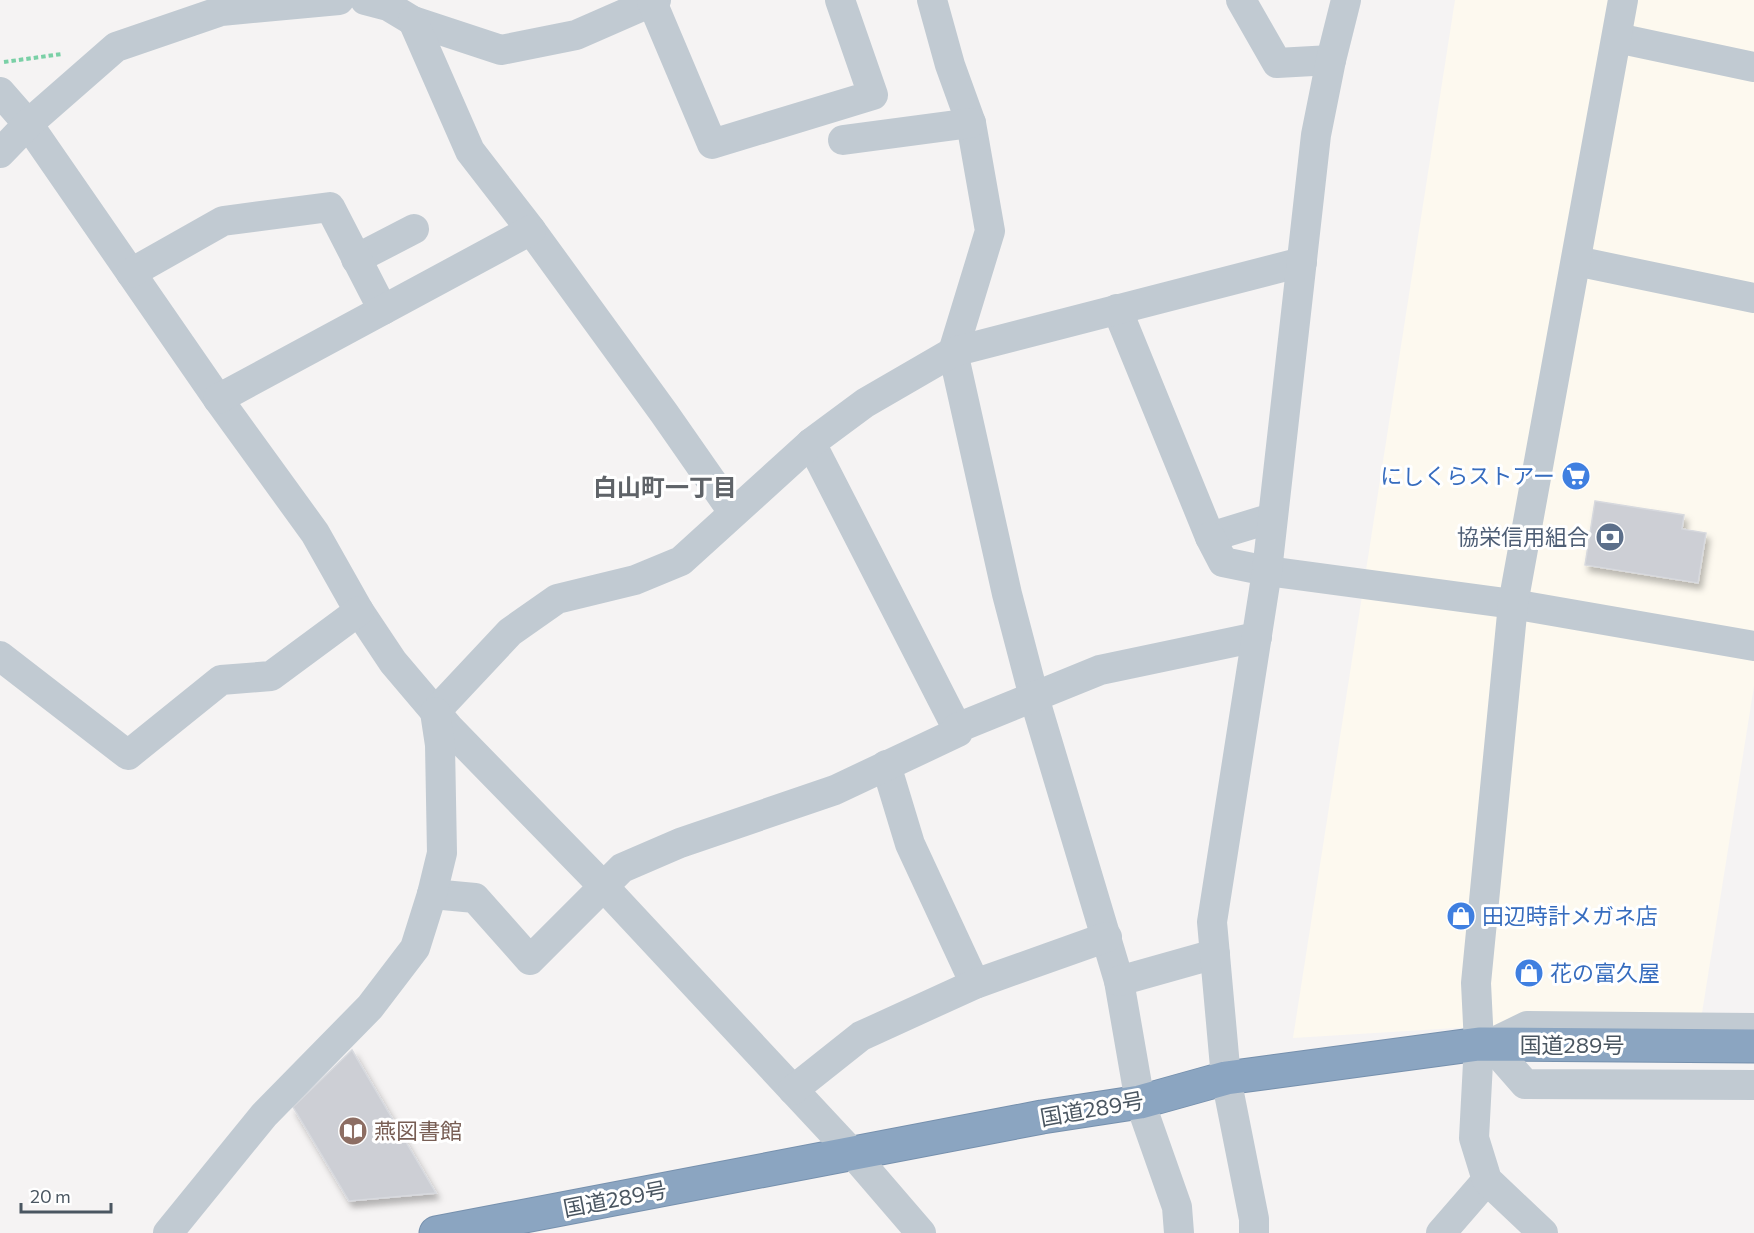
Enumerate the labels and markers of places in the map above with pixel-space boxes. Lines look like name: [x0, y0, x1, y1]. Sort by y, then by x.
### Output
supermarket icon: にしくらストアー: [1560, 460, 1592, 492]
place label: にしくらストアー: [1380, 462, 1555, 489]
bank icon: 協栄信用組合: [1594, 521, 1626, 553]
place label: 協栄信用組合: [1457, 523, 1589, 550]
shop icon: 田辺時計メガネ店: [1445, 900, 1477, 932]
place label: 田辺時計メガネ店: [1482, 902, 1658, 929]
shop icon: 花の富久屋: [1513, 957, 1545, 989]
place label: 花の富久屋: [1550, 959, 1660, 986]
library icon: 燕図書館: [337, 1115, 369, 1147]
place label: 燕図書館: [374, 1117, 462, 1144]

